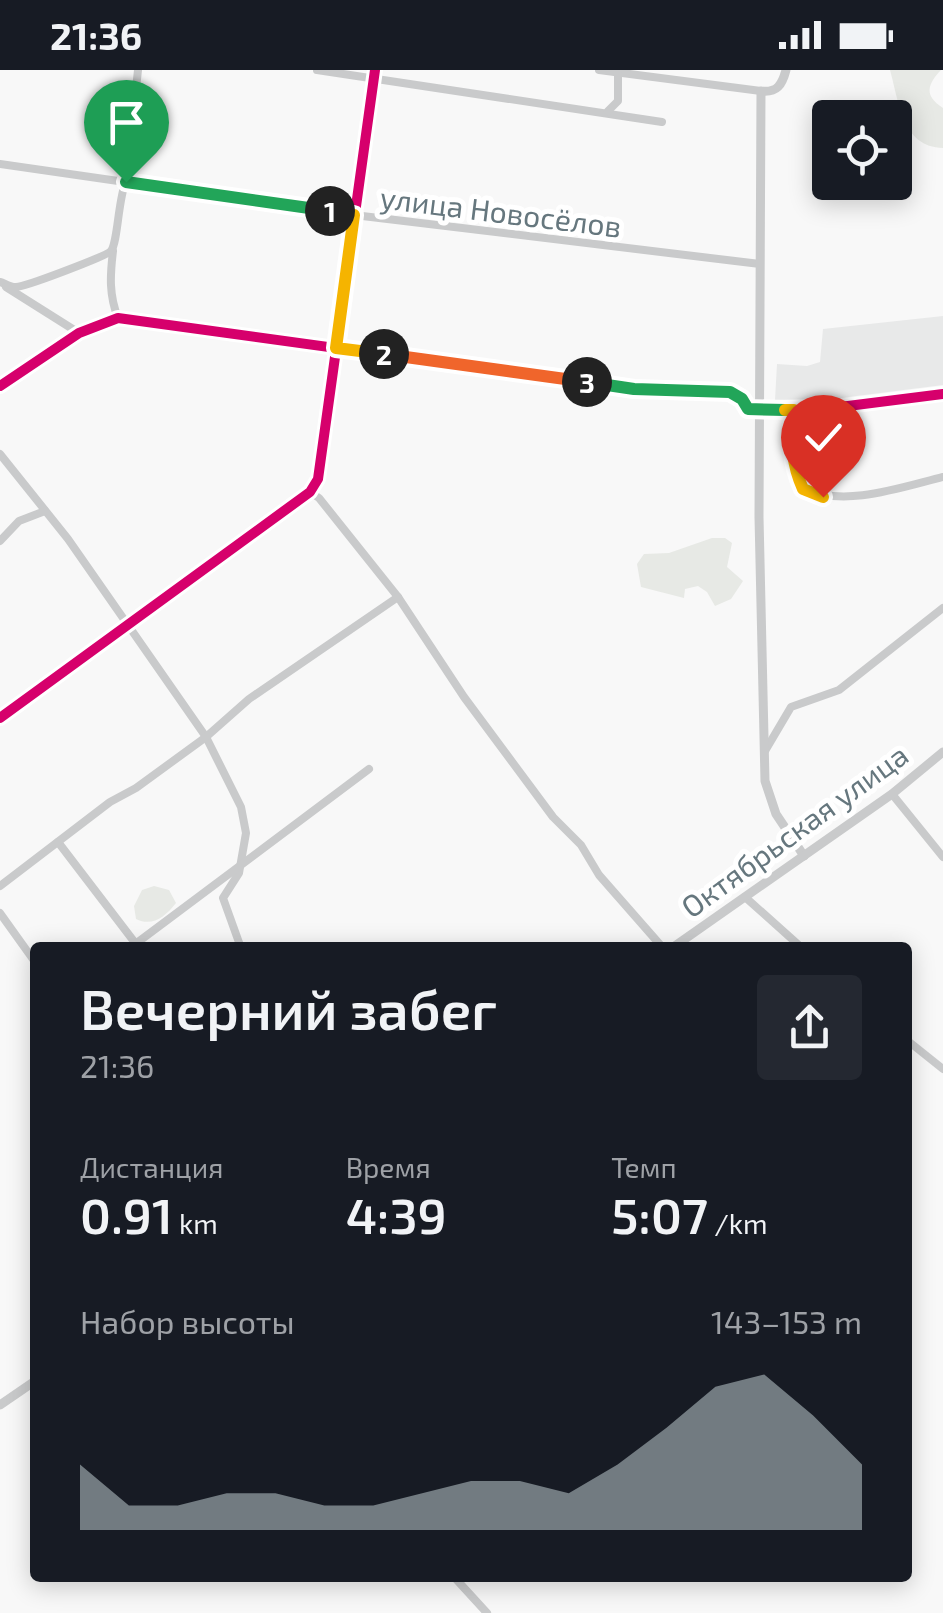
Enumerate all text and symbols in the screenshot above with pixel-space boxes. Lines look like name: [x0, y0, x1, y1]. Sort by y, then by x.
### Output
text: 21:36: [50, 12, 142, 58]
pin: [84, 80, 169, 183]
icon: arrive: [99, 95, 154, 150]
map controls: [812, 100, 912, 200]
button: locate: [812, 100, 912, 200]
street label: улица Новосёлов: [378, 178, 624, 245]
pin: 1: [305, 186, 355, 236]
text: 1: [324, 194, 336, 228]
pin: 2: [359, 329, 409, 379]
text: 2: [376, 337, 392, 371]
pin: 3: [562, 357, 612, 407]
text: 3: [579, 365, 595, 399]
pin: [781, 395, 866, 498]
icon: check: [796, 410, 851, 465]
street label: Октябрьская улица: [674, 736, 915, 925]
text: Вечерний забег: [80, 975, 497, 1041]
button: share: [757, 975, 862, 1080]
text: 21:36: [80, 1046, 154, 1084]
text: Дистанция: [80, 1150, 223, 1184]
text: Время: [346, 1150, 431, 1184]
text: Темп: [611, 1150, 677, 1184]
text: 0.91: [80, 1184, 173, 1244]
text: 4:39: [346, 1184, 447, 1244]
text: 5:07: [611, 1184, 708, 1244]
text: km: [173, 1206, 218, 1240]
text: /km: [708, 1206, 768, 1240]
text: Набор высоты: [80, 1302, 295, 1340]
text: 143–153 m: [711, 1302, 862, 1340]

